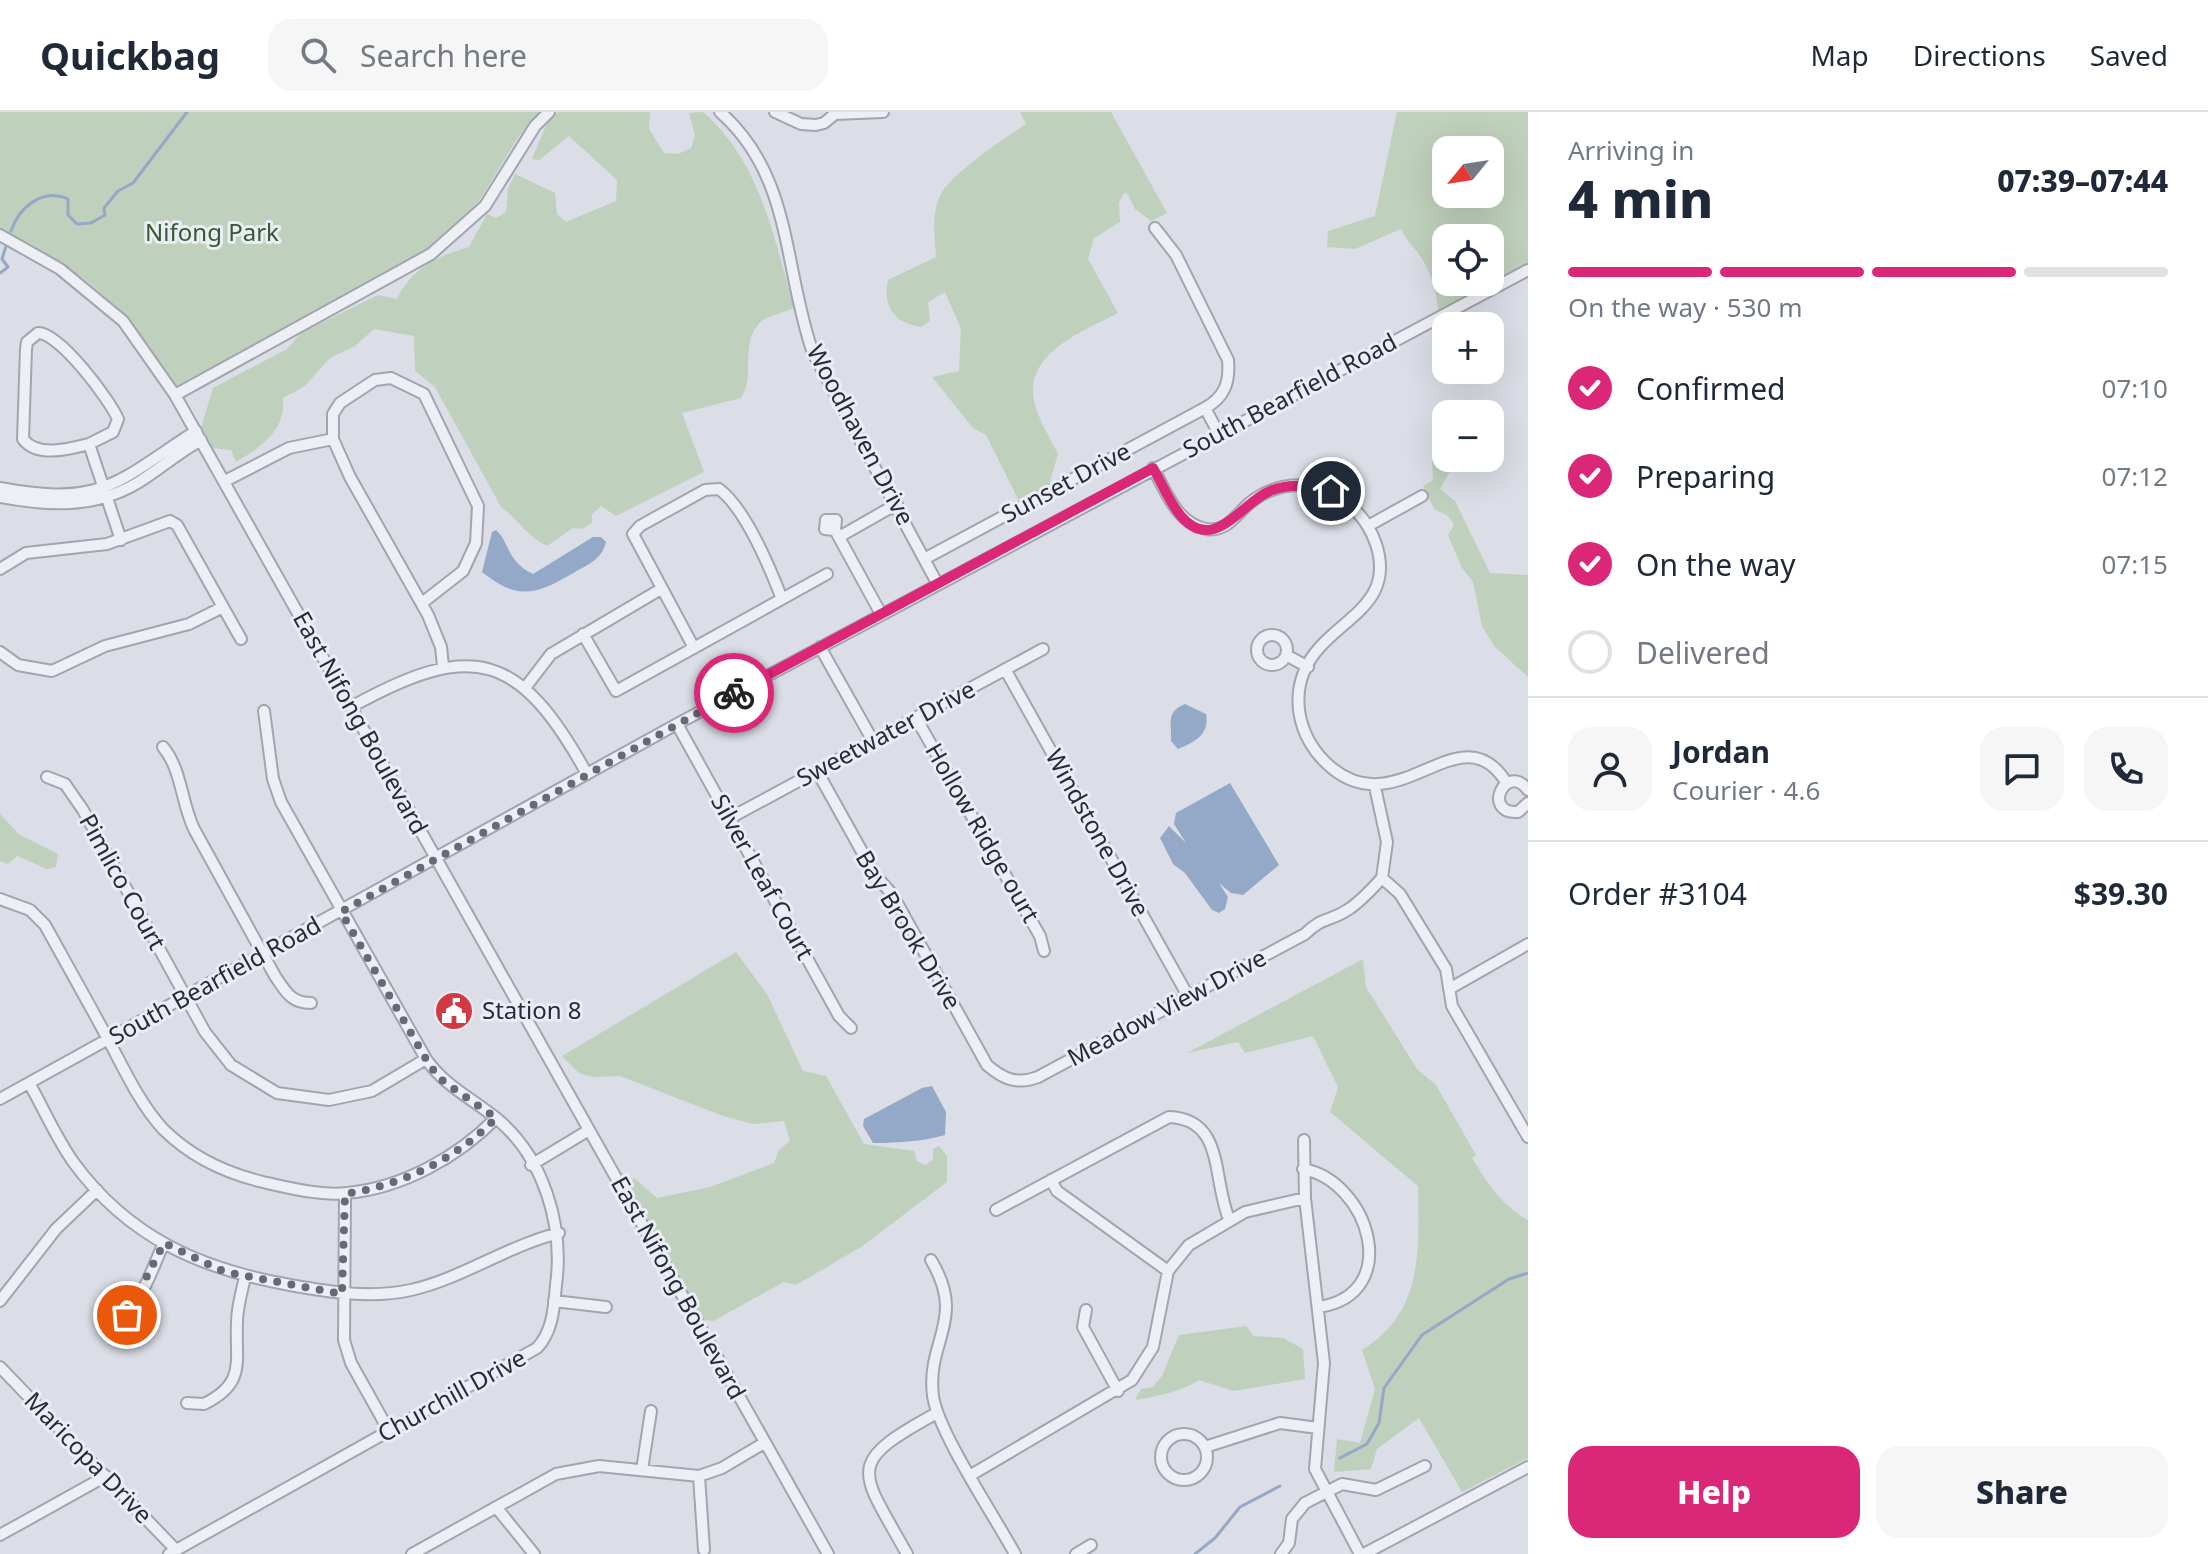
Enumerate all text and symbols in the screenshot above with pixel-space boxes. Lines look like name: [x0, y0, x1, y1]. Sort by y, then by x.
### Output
search box: [268, 19, 828, 91]
text: Quickbag: [40, 29, 220, 81]
icon: search: [296, 33, 340, 77]
text: Search here: [360, 35, 527, 76]
text: Map: [1810, 36, 1869, 74]
text: Directions: [1913, 36, 2046, 74]
text: Saved: [2090, 36, 2168, 74]
text: Arriving in: [1568, 132, 1694, 168]
north arrow: [1432, 136, 1504, 208]
map controls: [1432, 136, 1504, 472]
text: 07:39–07:44: [1997, 160, 2168, 201]
text: 4 min: [1568, 162, 1713, 233]
park label: Nifong Park: [145, 215, 279, 248]
button: locate: [1432, 224, 1504, 296]
text: On the way · 530 m: [1568, 289, 1802, 325]
button: +: [1432, 312, 1504, 384]
street label: South Bearfield Road: [1177, 324, 1402, 465]
street label: Woodhaven Drive: [800, 338, 923, 530]
icon: check: [1568, 366, 1612, 410]
text: Confirmed: [1636, 368, 1786, 409]
text: 07:10: [2102, 370, 2168, 406]
button: −: [1432, 400, 1504, 472]
street label: Sunset Drive: [995, 434, 1136, 530]
icon: check: [1568, 454, 1612, 498]
text: Preparing: [1636, 456, 1775, 497]
pin: [1297, 457, 1365, 525]
text: 07:12: [2102, 458, 2168, 494]
icon: home: [1309, 469, 1353, 513]
icon: check: [1568, 542, 1612, 586]
text: On the way: [1636, 544, 1796, 585]
text: 07:15: [2102, 546, 2168, 582]
street label: East Nifong Boulevard: [286, 605, 436, 840]
text: Delivered: [1636, 632, 1770, 673]
courier: [694, 653, 774, 733]
icon: bike: [712, 671, 756, 715]
street label: Sweetwater Drive: [790, 672, 980, 794]
button: person: [1568, 727, 1652, 811]
button: chat: [1980, 727, 2064, 811]
button: phone: [2084, 727, 2168, 811]
text: Jordan: [1672, 731, 1770, 772]
street label: Hollow Ridge ourt: [918, 736, 1048, 928]
street label: Windstone Drive: [1039, 743, 1158, 922]
text: Courier · 4.6: [1672, 772, 1820, 808]
street label: Silver Leaf Court: [704, 788, 823, 965]
street label: Pimlico Court: [72, 807, 174, 956]
street label: Bay Brook Drive: [849, 844, 970, 1015]
text: Order #3104: [1568, 873, 1747, 914]
text: $39.30: [2074, 873, 2168, 914]
street label: South Bearfield Road: [102, 908, 326, 1052]
street label: Meadow View Drive: [1061, 940, 1272, 1073]
public building icon: Station 8: [433, 990, 475, 1032]
place label: Station 8: [482, 993, 581, 1026]
street label: East Nifong Boulevard: [604, 1170, 754, 1405]
pin: [93, 1281, 161, 1349]
icon: bag: [105, 1293, 149, 1337]
street label: Churchill Drive: [371, 1340, 531, 1449]
street label: Maricopa Drive: [18, 1384, 160, 1530]
button: Help: [1568, 1446, 1860, 1538]
button: Share: [1876, 1446, 2168, 1538]

